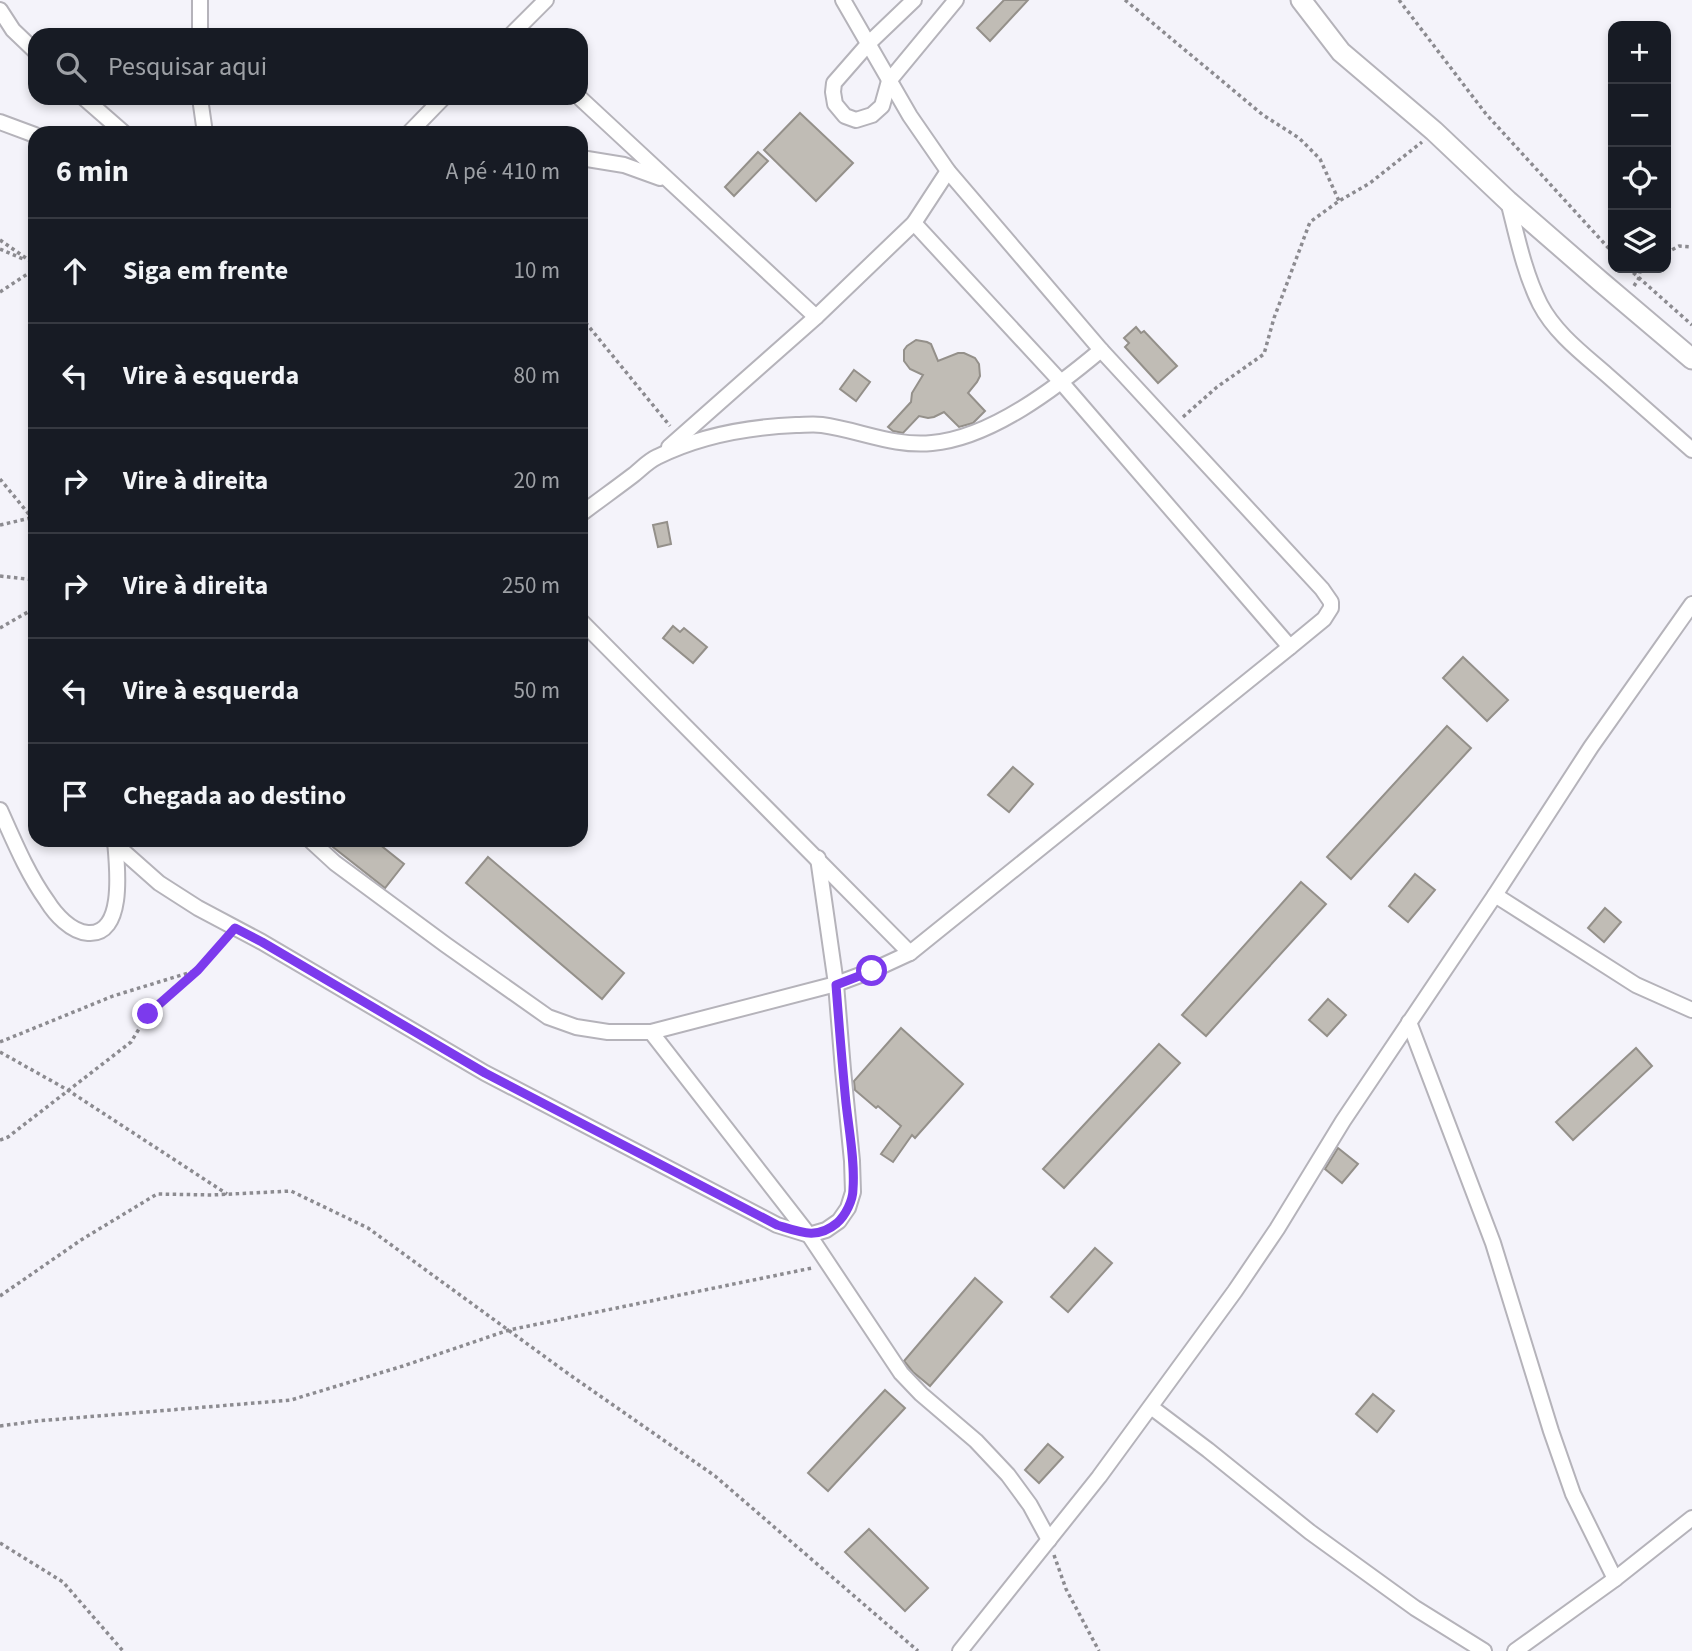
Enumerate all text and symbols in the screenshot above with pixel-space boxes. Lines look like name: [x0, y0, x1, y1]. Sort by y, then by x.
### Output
map controls: [1608, 21, 1671, 273]
button: +: [1608, 21, 1671, 84]
search box: [28, 28, 588, 105]
icon: search: [52, 48, 90, 86]
text: Pesquisar aqui: [108, 48, 267, 85]
button: −: [1608, 84, 1671, 147]
button: locate: [1608, 147, 1671, 210]
text: 6 min: [56, 150, 129, 193]
text: A pé · 410 m: [446, 155, 560, 188]
button: layers: [1608, 210, 1671, 273]
icon: ahead: [56, 252, 94, 290]
text: Siga em frente: [123, 252, 288, 289]
text: 10 m: [513, 254, 560, 287]
icon: left: [56, 357, 94, 395]
text: Vire à esquerda: [123, 357, 299, 394]
text: 80 m: [513, 359, 560, 392]
icon: right: [56, 462, 94, 500]
text: Vire à direita: [123, 462, 268, 499]
text: 20 m: [513, 464, 560, 497]
icon: right: [56, 567, 94, 605]
text: Vire à direita: [123, 567, 268, 604]
text: 250 m: [502, 569, 560, 602]
icon: left: [56, 672, 94, 710]
text: Vire à esquerda: [123, 672, 299, 709]
text: 50 m: [513, 674, 560, 707]
icon: arrive: [56, 777, 94, 815]
text: Chegada ao destino: [123, 777, 346, 814]
route start: [856, 955, 887, 986]
route end: [132, 998, 163, 1029]

